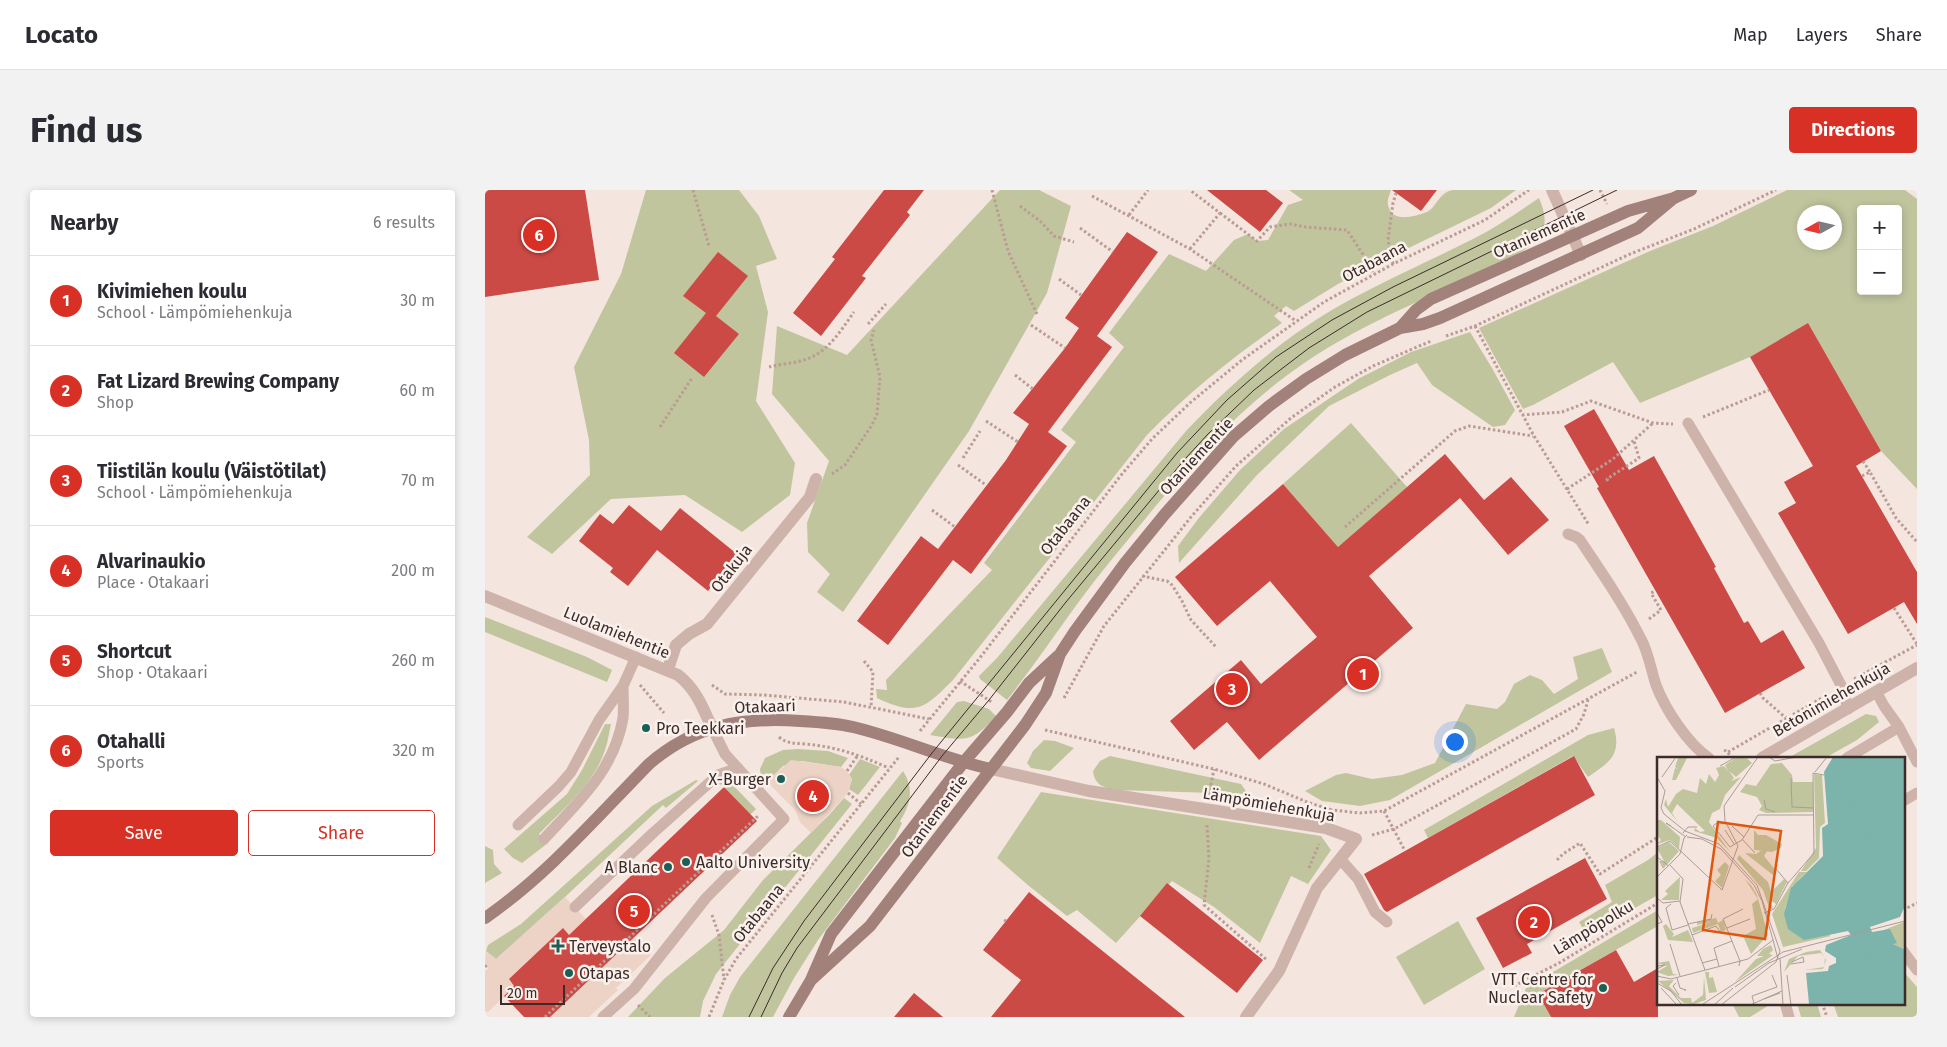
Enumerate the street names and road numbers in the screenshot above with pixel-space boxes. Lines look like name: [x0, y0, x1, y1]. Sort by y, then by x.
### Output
street label: Otaniementie: [1490, 205, 1588, 262]
street label: Otabaana: [1339, 237, 1410, 286]
street label: Otaniementie: [1156, 414, 1237, 499]
street label: Otabaana: [1036, 492, 1094, 559]
street label: Otakuja: [707, 540, 756, 596]
street label: Luolamiehentie: [561, 602, 673, 662]
street label: Betonimiehenkuja: [1769, 658, 1893, 741]
street label: Otakaari: [734, 696, 796, 717]
street label: Otaniementie: [897, 771, 972, 862]
street label: Lämpömiehenkuja: [1201, 783, 1337, 825]
street label: Otabaana: [729, 880, 788, 947]
street label: Lämpöpolku: [1550, 896, 1637, 959]

